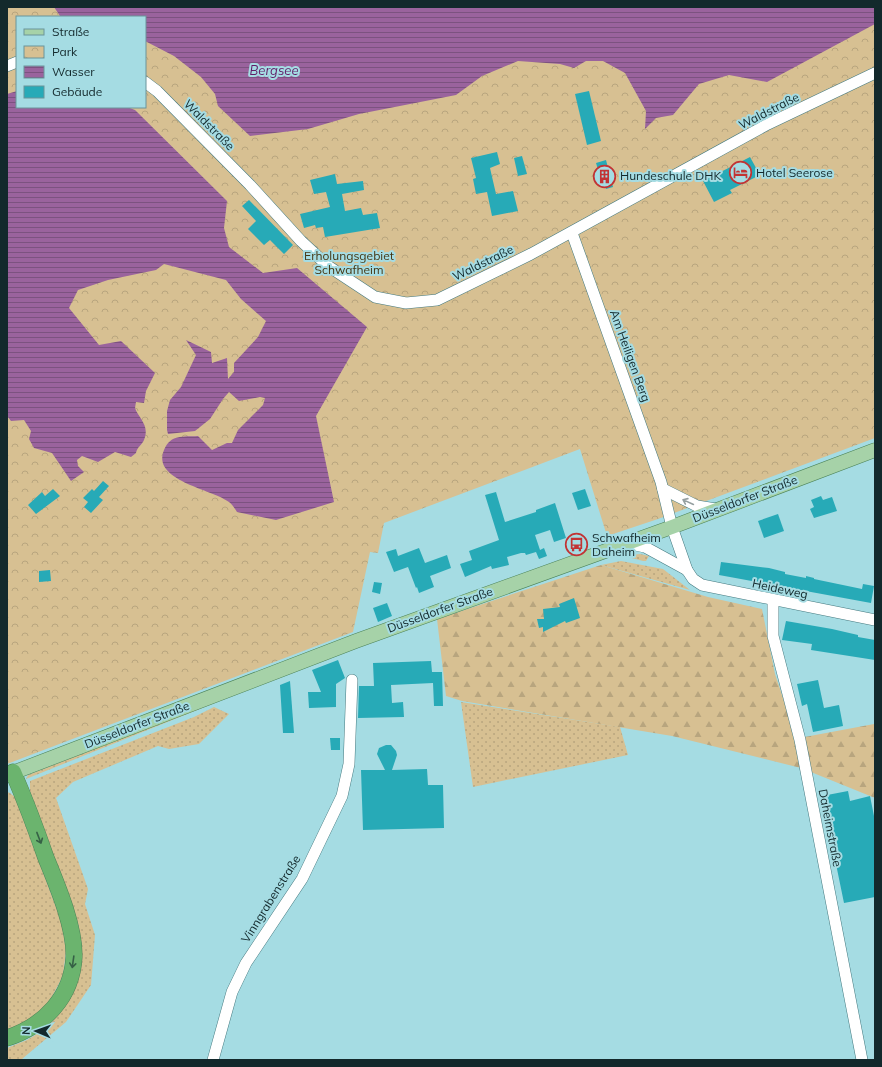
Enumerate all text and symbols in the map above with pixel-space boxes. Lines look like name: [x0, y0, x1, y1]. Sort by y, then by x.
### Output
legend: [16, 16, 146, 108]
text: Straße: [52, 24, 89, 39]
text: Park: [52, 44, 78, 59]
water label: Bergsee: [250, 62, 298, 78]
text: Wasser: [52, 64, 95, 79]
text: Gebäude: [52, 84, 102, 99]
street label: Waldstraße: [736, 89, 801, 132]
street label: Waldstraße: [181, 96, 238, 153]
hotel icon: Hotel Seerose: [727, 160, 753, 186]
building icon: Hundeschule DHK: [592, 163, 618, 189]
place label: Hotel Seerose: [756, 165, 833, 180]
place label: Hundeschule DHK: [620, 168, 721, 183]
street label: Waldstraße: [450, 241, 516, 284]
park label: Erholungsgebiet Schwafheim: [304, 248, 394, 277]
street label: Am Heiligen Berg: [607, 308, 654, 404]
street label: Düsseldorfer Straße: [690, 472, 799, 525]
one-way arrow: [683, 498, 695, 505]
place label: Schwafheim Daheim: [592, 530, 661, 559]
bus stop icon: Schwafheim Daheim: [564, 532, 590, 558]
street label: Heideweg: [751, 575, 809, 602]
street label: Düsseldorfer Straße: [385, 583, 495, 636]
street label: Düsseldorfer Straße: [82, 698, 191, 751]
street label: Daheimstraße: [816, 788, 845, 868]
one-way arrow: [35, 831, 43, 843]
street label: Vinngrabenstraße: [238, 852, 304, 945]
one-way arrow: [69, 955, 77, 968]
north arrow: [16, 1011, 56, 1051]
text: N: [19, 1026, 33, 1035]

